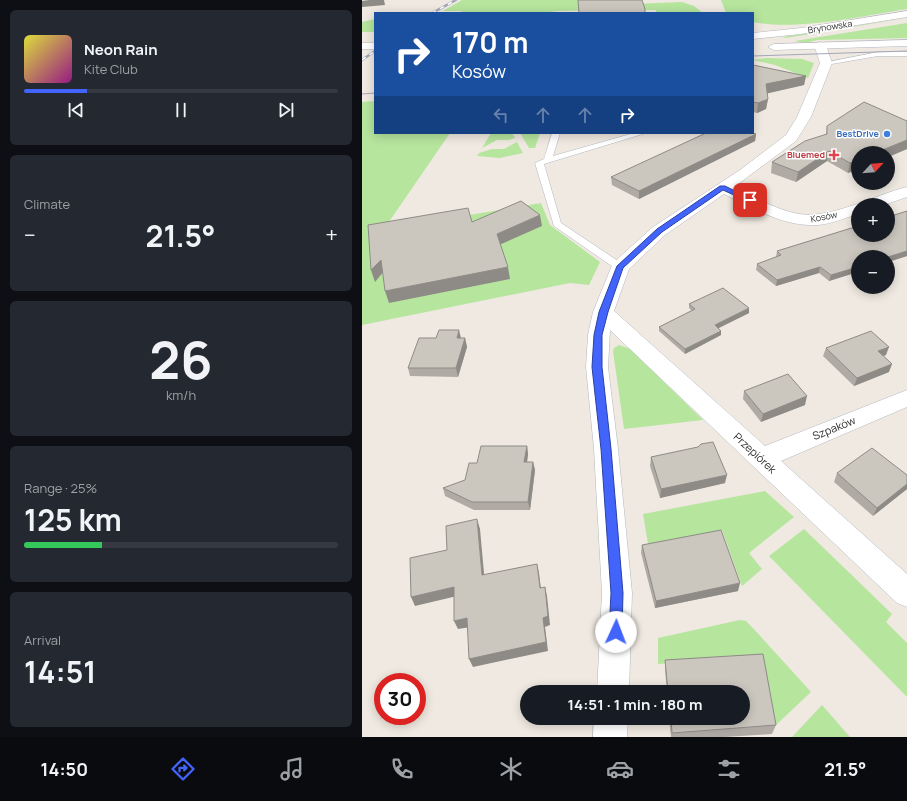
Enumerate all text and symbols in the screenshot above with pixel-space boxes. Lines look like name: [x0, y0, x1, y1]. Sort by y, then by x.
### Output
street label: Brynowska: [807, 17, 853, 36]
text: 170 m: [452, 23, 528, 61]
icon: right: [386, 28, 438, 80]
text: Neon Rain: [84, 39, 158, 60]
text: Kosów: [452, 59, 506, 83]
text: Kite Club: [84, 60, 138, 78]
icon: previous: [65, 99, 87, 121]
icon: pause: [170, 99, 192, 121]
icon: next: [275, 99, 297, 121]
icon: left: [490, 104, 512, 126]
icon: ahead: [532, 104, 554, 126]
icon: ahead: [574, 104, 596, 126]
icon: right: [616, 104, 638, 126]
place label: BestDrive: [836, 127, 880, 140]
marker: BestDrive: [882, 129, 892, 139]
north arrow: [851, 146, 895, 190]
map controls: [851, 146, 895, 294]
place label: Bluemed: [787, 148, 825, 161]
marker: Bluemed: [828, 149, 840, 161]
pin: [733, 183, 767, 217]
icon: arrive: [739, 189, 761, 211]
text: Climate: [24, 195, 70, 213]
button: +: [851, 198, 895, 242]
street label: Kosów: [809, 208, 838, 225]
text: 21.5°: [146, 215, 216, 256]
text: −: [24, 220, 36, 250]
text: +: [325, 220, 338, 250]
button: −: [851, 250, 895, 294]
text: 26: [149, 324, 213, 395]
text: km/h: [166, 386, 196, 404]
street label: Szpaków: [810, 412, 858, 443]
street label: Przepiórek: [731, 429, 780, 477]
text: Range · 25%: [24, 479, 97, 497]
text: 125 km: [24, 499, 122, 540]
position arrow: [595, 611, 637, 653]
text: Arrival: [24, 631, 61, 649]
text: 14:51: [24, 651, 96, 692]
speed limit sign: 30: [374, 673, 426, 725]
text: 14:51 · 1 min · 180 m: [568, 694, 702, 715]
icon: directions: [169, 755, 197, 783]
icon: music: [278, 755, 306, 783]
icon: phone: [388, 755, 416, 783]
icon: climate: [497, 755, 525, 783]
icon: car: [606, 755, 634, 783]
icon: filters: [715, 755, 743, 783]
text: 14:50: [41, 757, 88, 781]
text: 21.5°: [824, 757, 866, 781]

